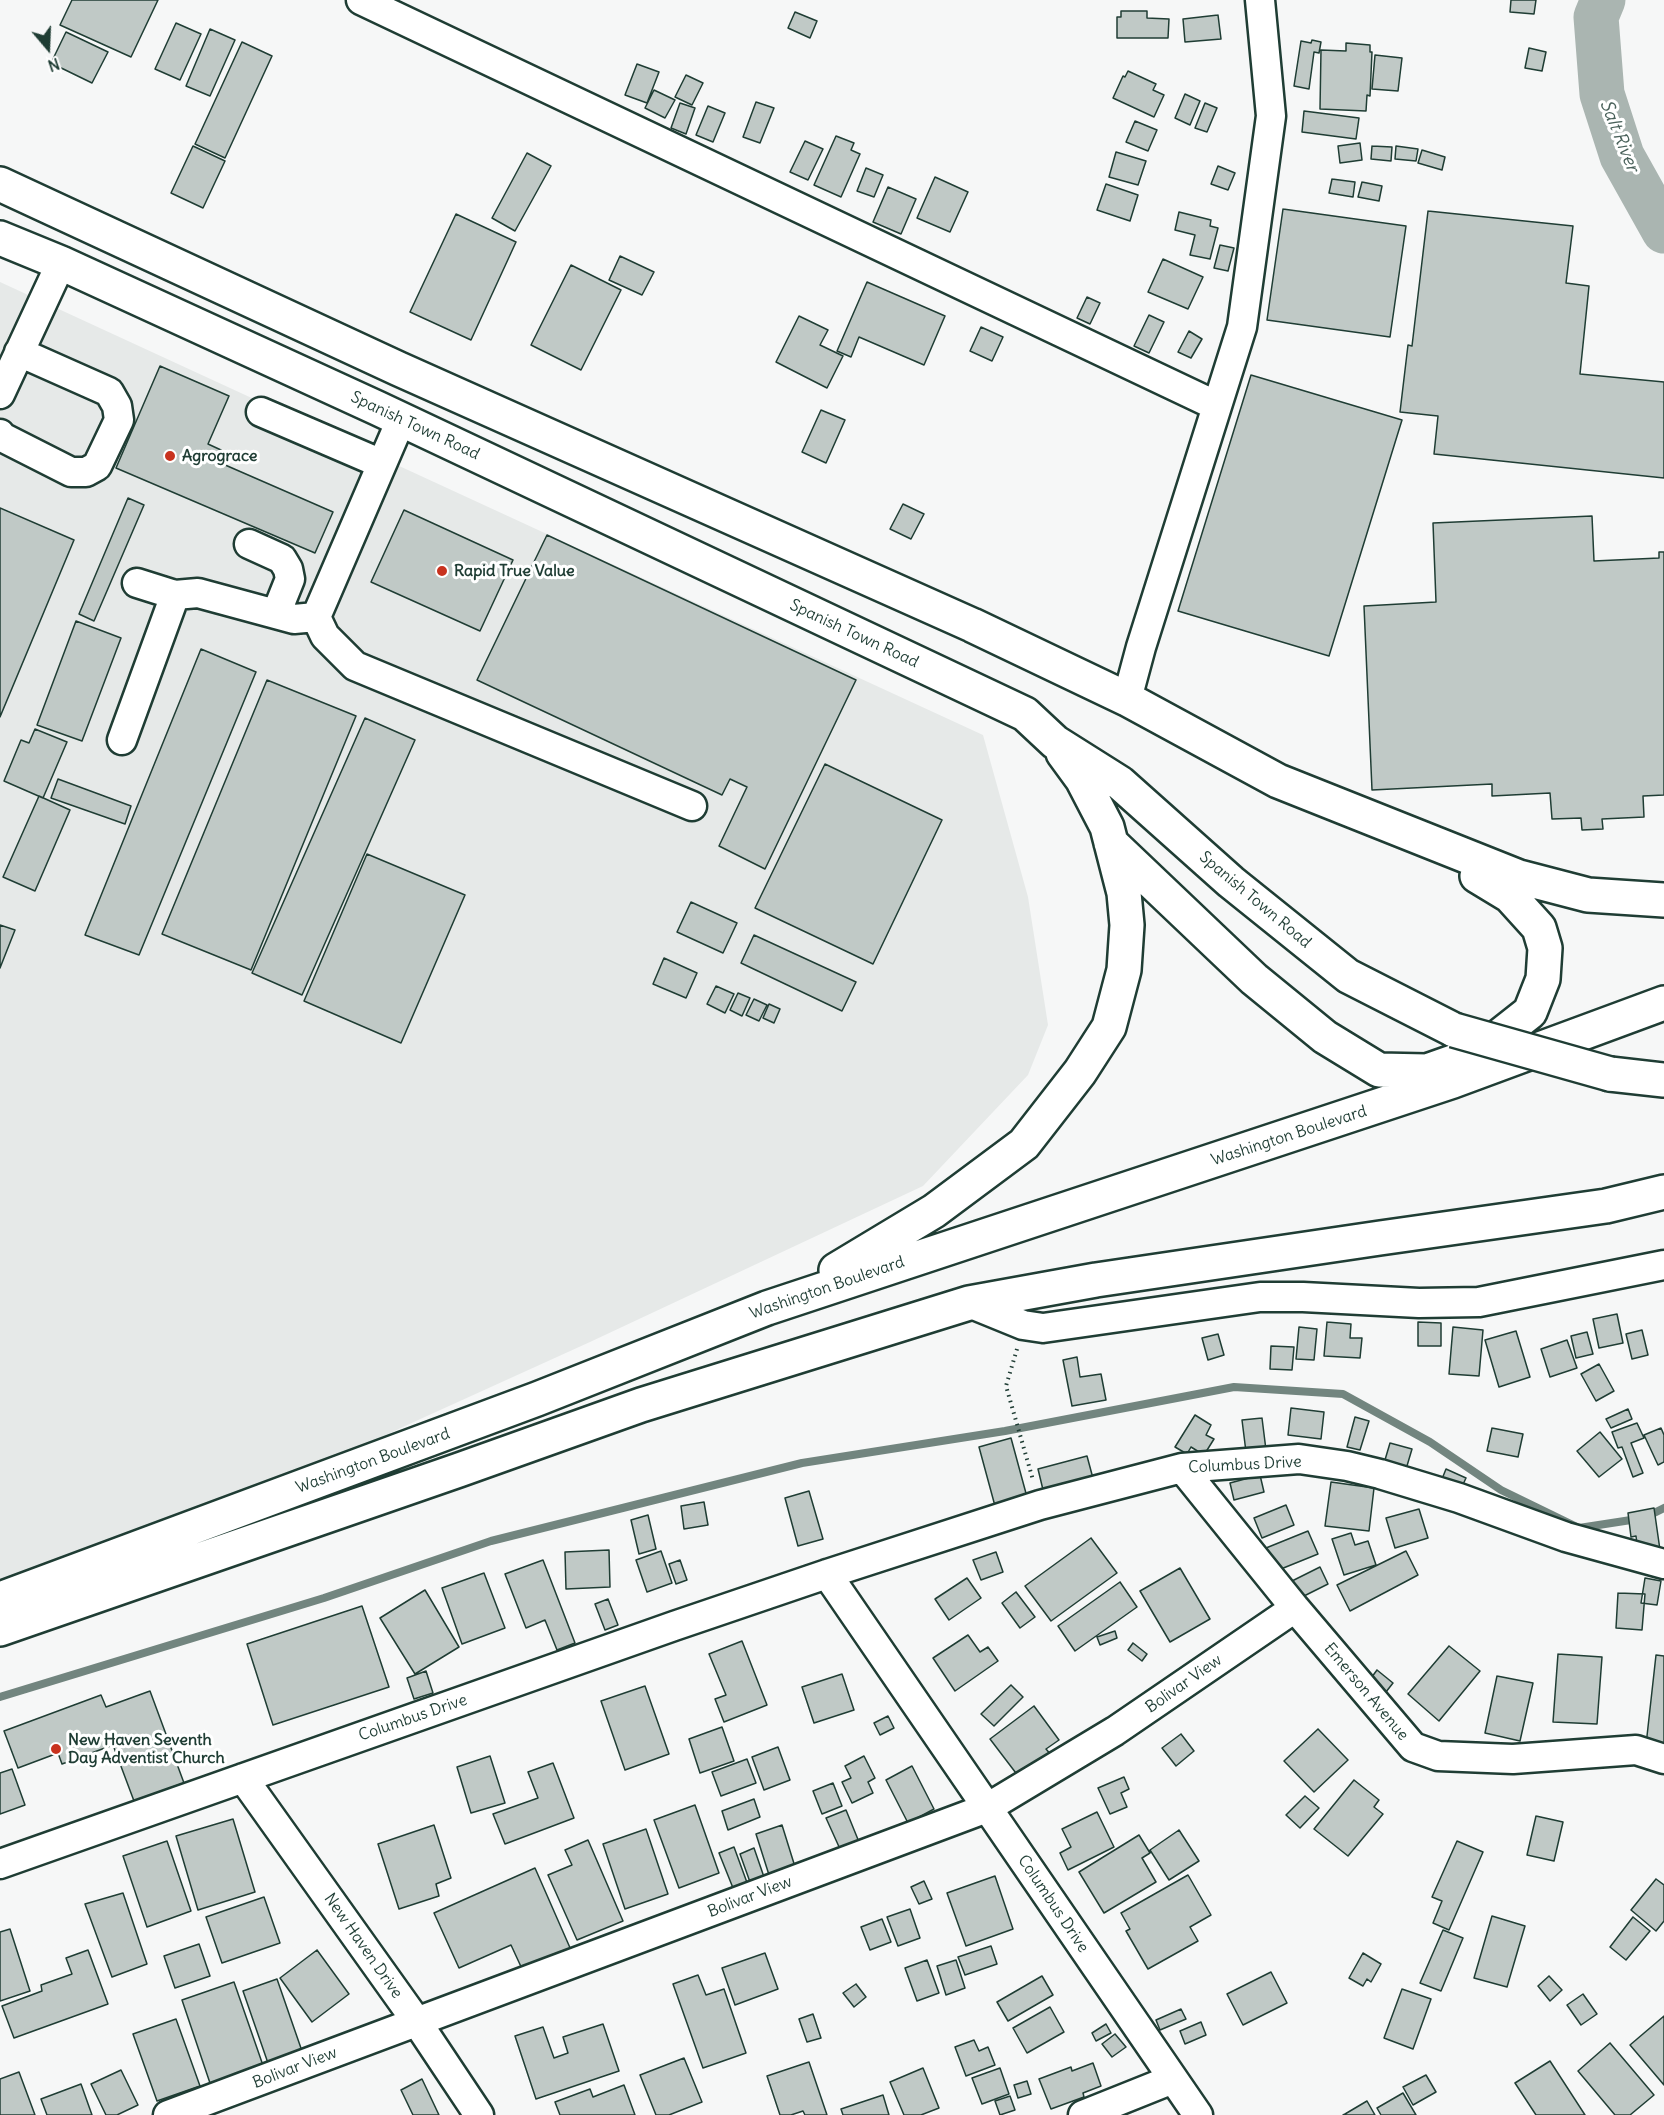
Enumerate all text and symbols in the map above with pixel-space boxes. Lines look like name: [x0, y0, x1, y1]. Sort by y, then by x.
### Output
north arrow: [18, 18, 78, 78]
text: N: [45, 54, 62, 76]
water label: Salt River: [1595, 97, 1643, 175]
street label: Spanish Town Road: [348, 388, 482, 464]
place label: Agrograce: [182, 446, 257, 466]
marker: Agrograce: [163, 449, 177, 463]
place label: Rapid True Value: [454, 561, 575, 581]
marker: Rapid True Value: [435, 564, 449, 578]
street label: Spanish Town Road: [787, 596, 921, 672]
street label: Spanish Town Road: [1195, 848, 1315, 952]
street label: Washington Boulevard: [1209, 1102, 1369, 1170]
street label: Washington Boulevard: [747, 1252, 907, 1324]
street label: Washington Boulevard: [293, 1424, 453, 1498]
street label: Columbus Drive: [1188, 1452, 1302, 1478]
street label: Emerson Avenue: [1320, 1639, 1412, 1745]
street label: Bolivar View: [1142, 1651, 1226, 1717]
street label: Columbus Drive: [356, 1690, 470, 1746]
place label: New Haven Seventh Day Adventist Church: [68, 1730, 225, 1768]
marker: New Haven Seventh Day Adventist Church: [49, 1742, 63, 1756]
street label: Columbus Drive: [1013, 1852, 1093, 1956]
street label: Bolivar View: [705, 1872, 795, 1922]
street label: New Haven Drive: [320, 1890, 406, 2002]
street label: Bolivar View: [250, 2043, 340, 2093]

